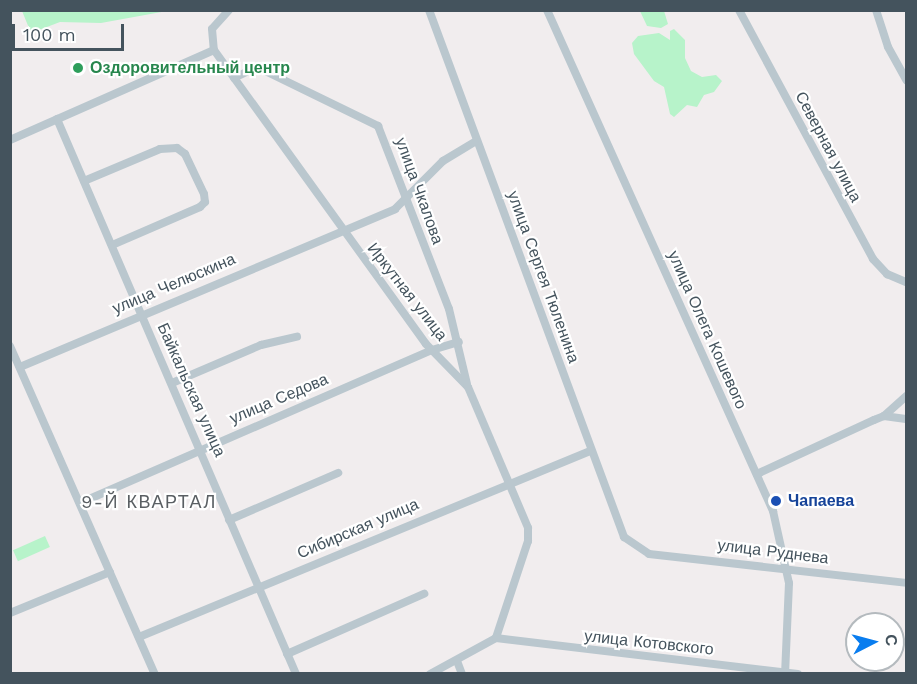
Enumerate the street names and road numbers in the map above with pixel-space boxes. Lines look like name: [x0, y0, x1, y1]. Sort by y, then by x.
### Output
street label: Северная улица: [791, 88, 865, 206]
street label: улица Чкалова: [391, 135, 447, 247]
street label: улица Сергея Тюленина: [503, 188, 583, 366]
street label: Иркутная улица: [363, 239, 451, 345]
street label: улица Олега Кошевого: [663, 248, 751, 412]
street label: улица Челюскина: [110, 249, 238, 319]
street label: Байкальская улица: [153, 320, 229, 460]
street label: улица Седова: [227, 370, 331, 428]
street label: Сибирская улица: [294, 495, 422, 563]
street label: улица Руднева: [716, 536, 830, 568]
street label: улица Котовского: [583, 627, 715, 659]

